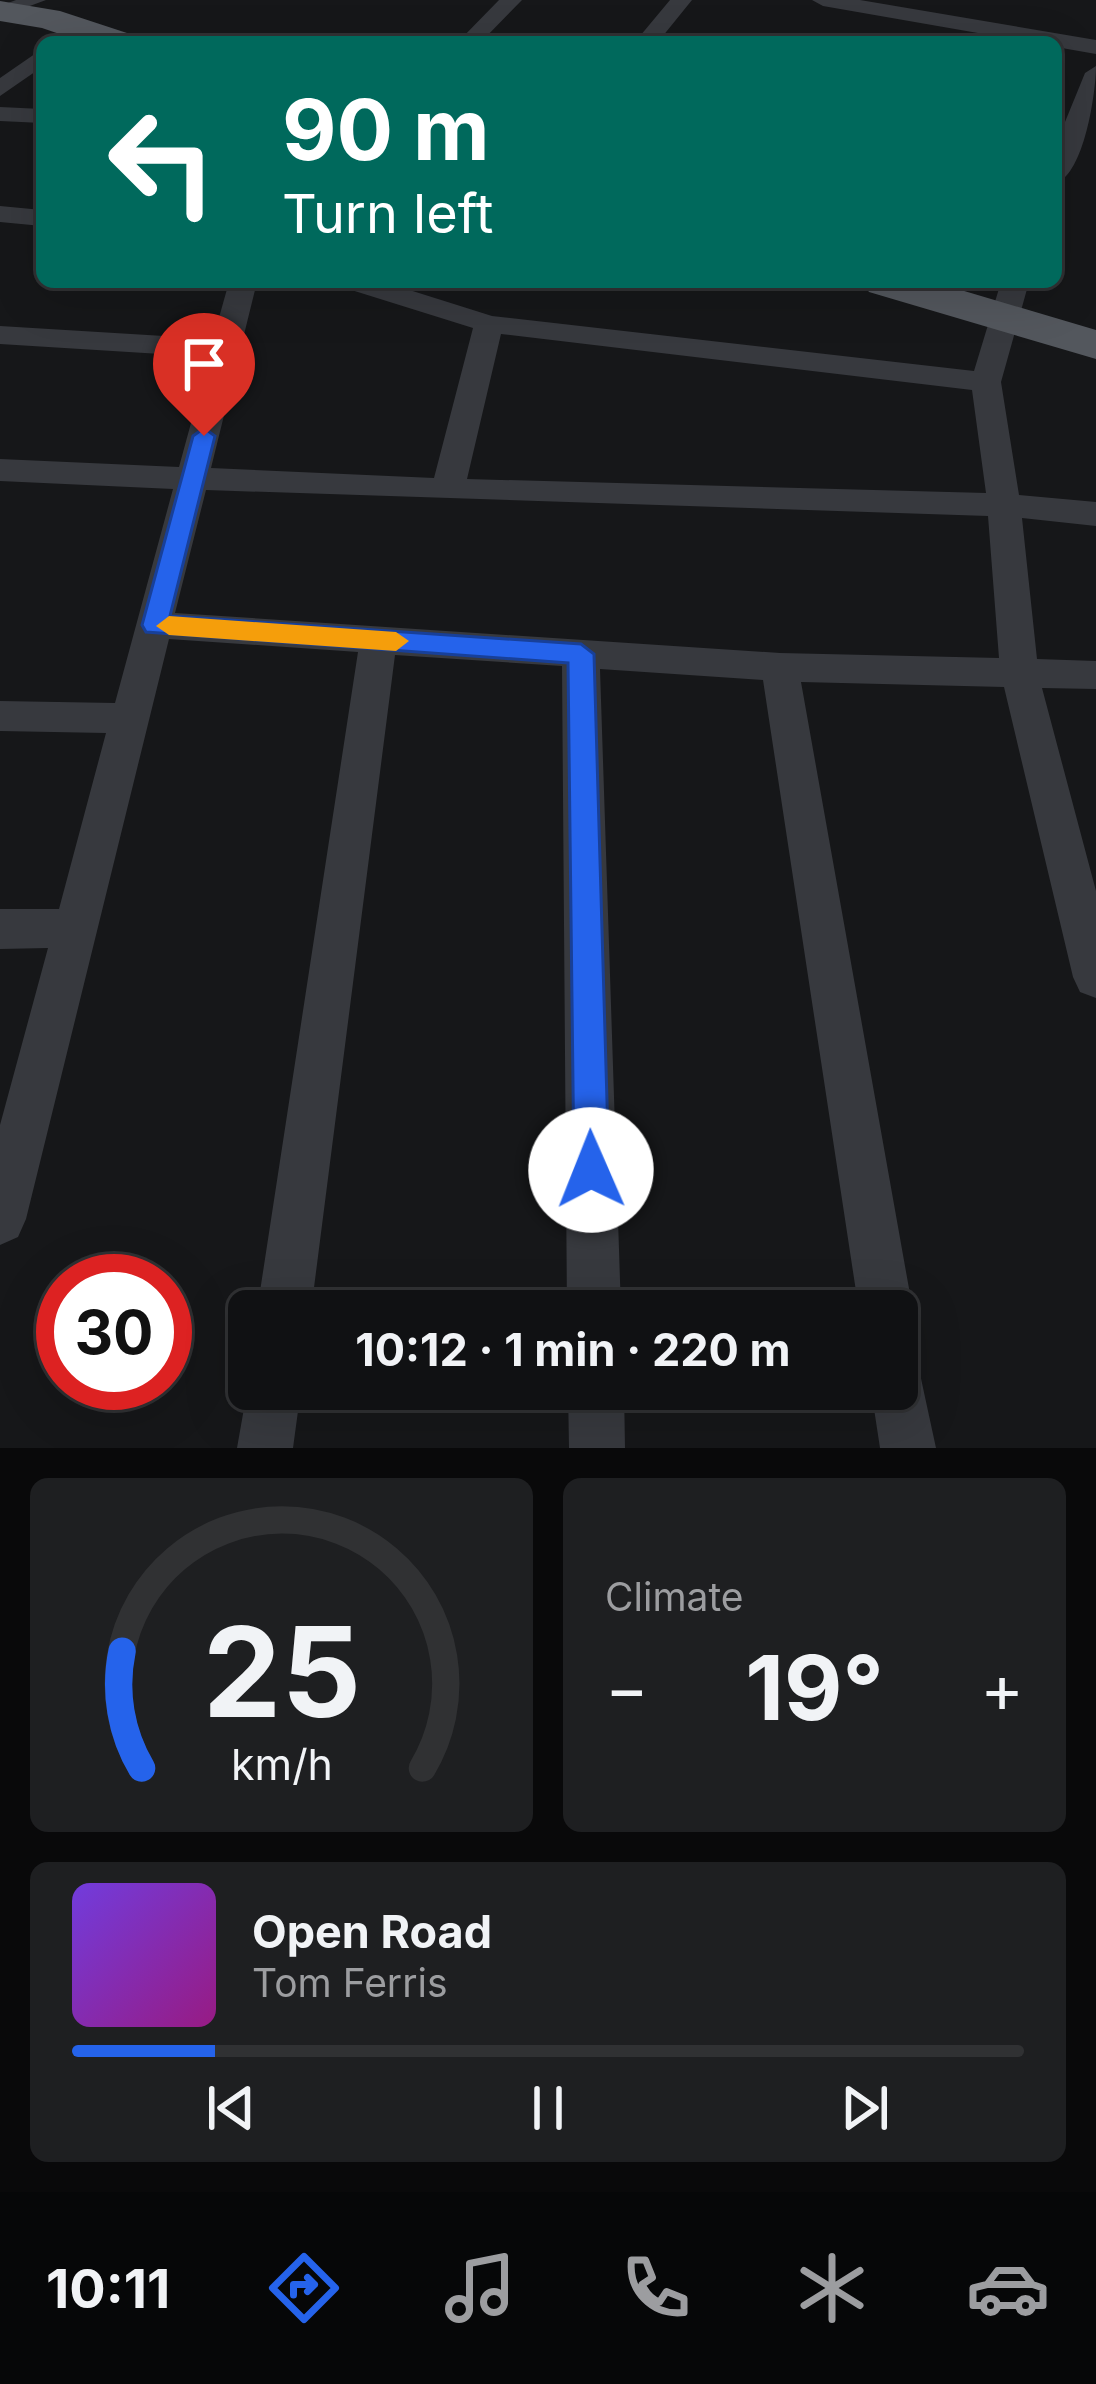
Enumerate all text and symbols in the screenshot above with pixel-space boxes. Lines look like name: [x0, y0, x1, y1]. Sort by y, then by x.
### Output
text: 90 m: [282, 79, 490, 180]
icon: left: [84, 84, 240, 240]
text: Turn left: [282, 181, 493, 246]
pin: [153, 313, 255, 436]
icon: arrive: [171, 331, 237, 397]
position arrow: [528, 1107, 654, 1233]
speed limit sign: 30: [36, 1254, 192, 1410]
text: 10:12 · 1 min · 220 m: [355, 1322, 791, 1377]
text: Climate: [605, 1573, 744, 1620]
text: 25: [202, 1596, 361, 1747]
text: 19°: [745, 1633, 884, 1742]
text: −: [605, 1648, 649, 1728]
text: +: [980, 1648, 1024, 1728]
text: km/h: [231, 1738, 332, 1790]
text: Open Road: [252, 1904, 492, 1959]
text: Tom Ferris: [252, 1959, 447, 2006]
icon: previous: [198, 2075, 264, 2141]
icon: pause: [515, 2075, 581, 2141]
icon: next: [832, 2075, 898, 2141]
icon: directions: [262, 2246, 346, 2330]
icon: music: [438, 2246, 522, 2330]
icon: phone: [614, 2246, 698, 2330]
icon: climate: [790, 2246, 874, 2330]
icon: car: [966, 2246, 1050, 2330]
text: 10:11: [46, 2256, 170, 2321]

